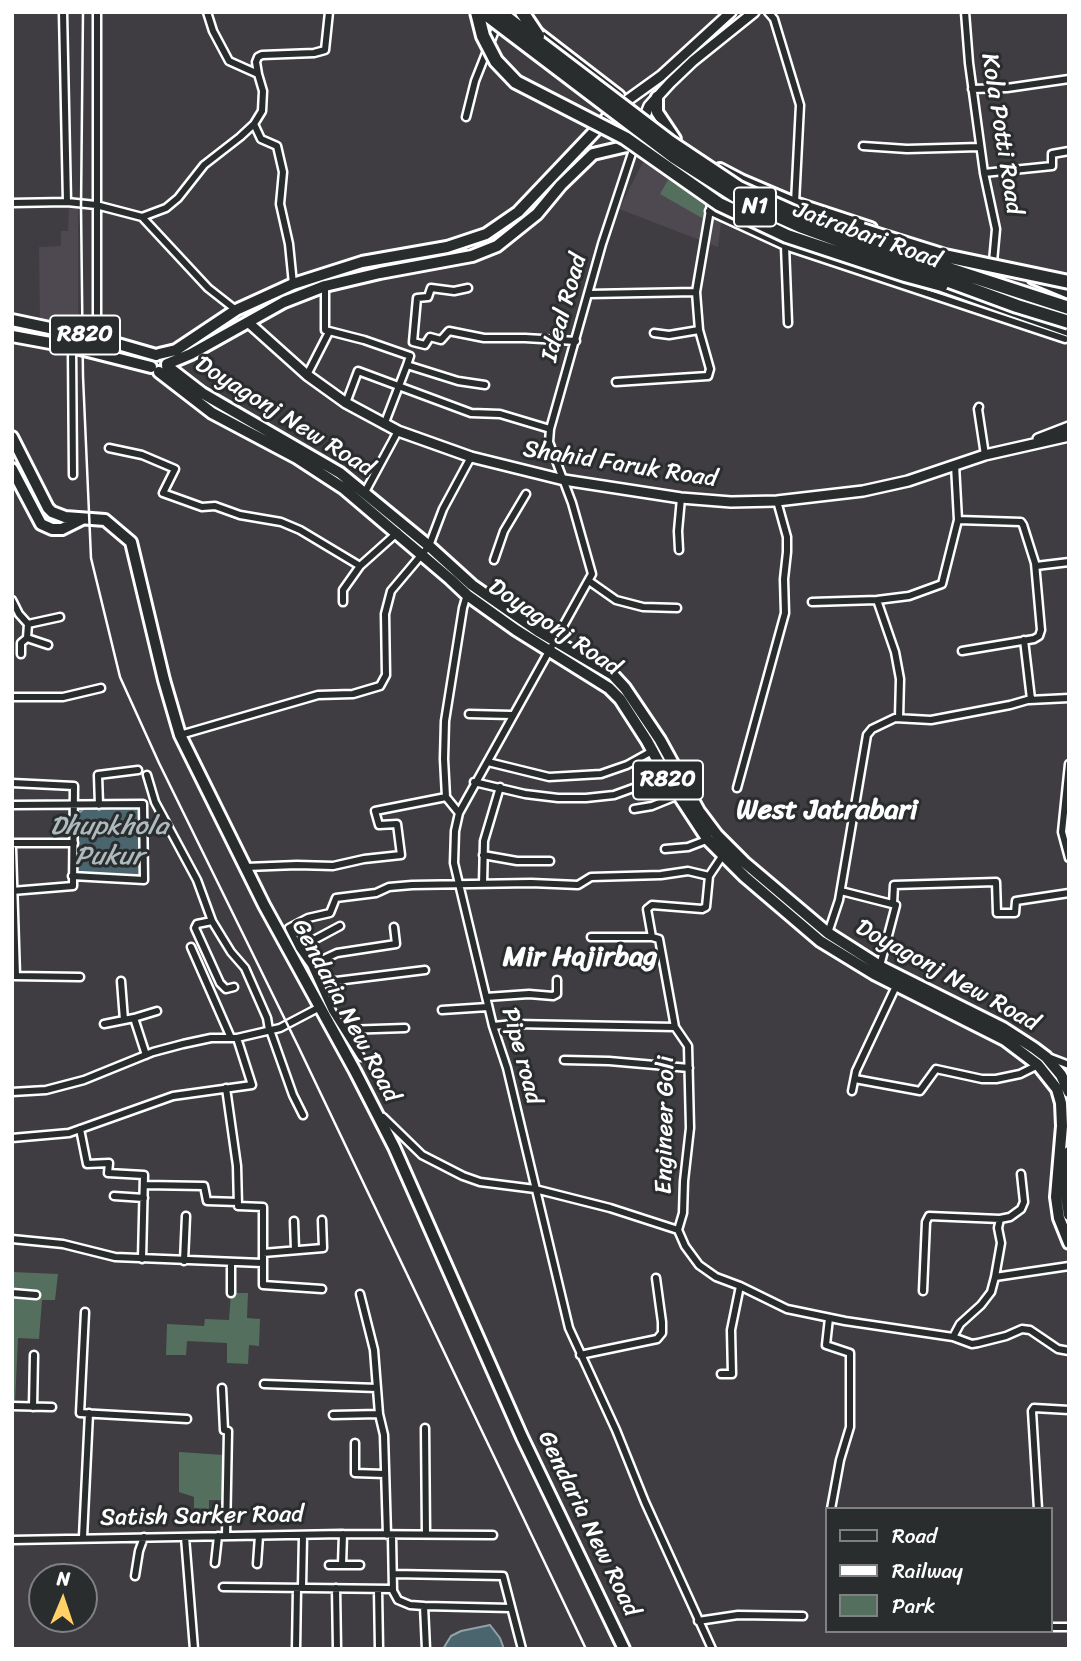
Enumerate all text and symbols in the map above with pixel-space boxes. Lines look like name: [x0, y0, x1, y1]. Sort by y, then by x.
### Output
street label: Kola Potti Road: [974, 51, 1028, 217]
road number: N1: [734, 188, 776, 227]
street label: Jatrabari Road: [789, 196, 945, 276]
street label: Ideal Road: [536, 251, 594, 365]
road number: R820: [50, 316, 120, 354]
street label: Doyagonj New Road: [189, 350, 379, 484]
street label: Shahid Faruk Road: [521, 435, 719, 495]
street label: Doyagonj Road: [482, 573, 626, 683]
road number: R820: [633, 760, 703, 800]
district label: West Jatrabari: [736, 794, 918, 828]
water label: Dhupkhola Pukur: [50, 811, 168, 872]
street label: Doyagonj New Road: [850, 914, 1044, 1038]
street label: Gendaria New Road: [285, 915, 405, 1107]
district label: Mir Hajirbag: [503, 941, 657, 975]
street label: Pipe road: [494, 1004, 548, 1108]
street label: Engineer Goli: [650, 1055, 682, 1195]
street label: Gendaria New Road: [531, 1426, 645, 1622]
street label: Satish Sarker Road: [100, 1501, 304, 1533]
legend: [825, 1507, 1053, 1633]
text: Road: [892, 1517, 937, 1555]
text: Railway: [892, 1552, 963, 1590]
text: N: [57, 1562, 71, 1595]
north arrow: [28, 1563, 98, 1633]
text: Park: [892, 1587, 935, 1625]

